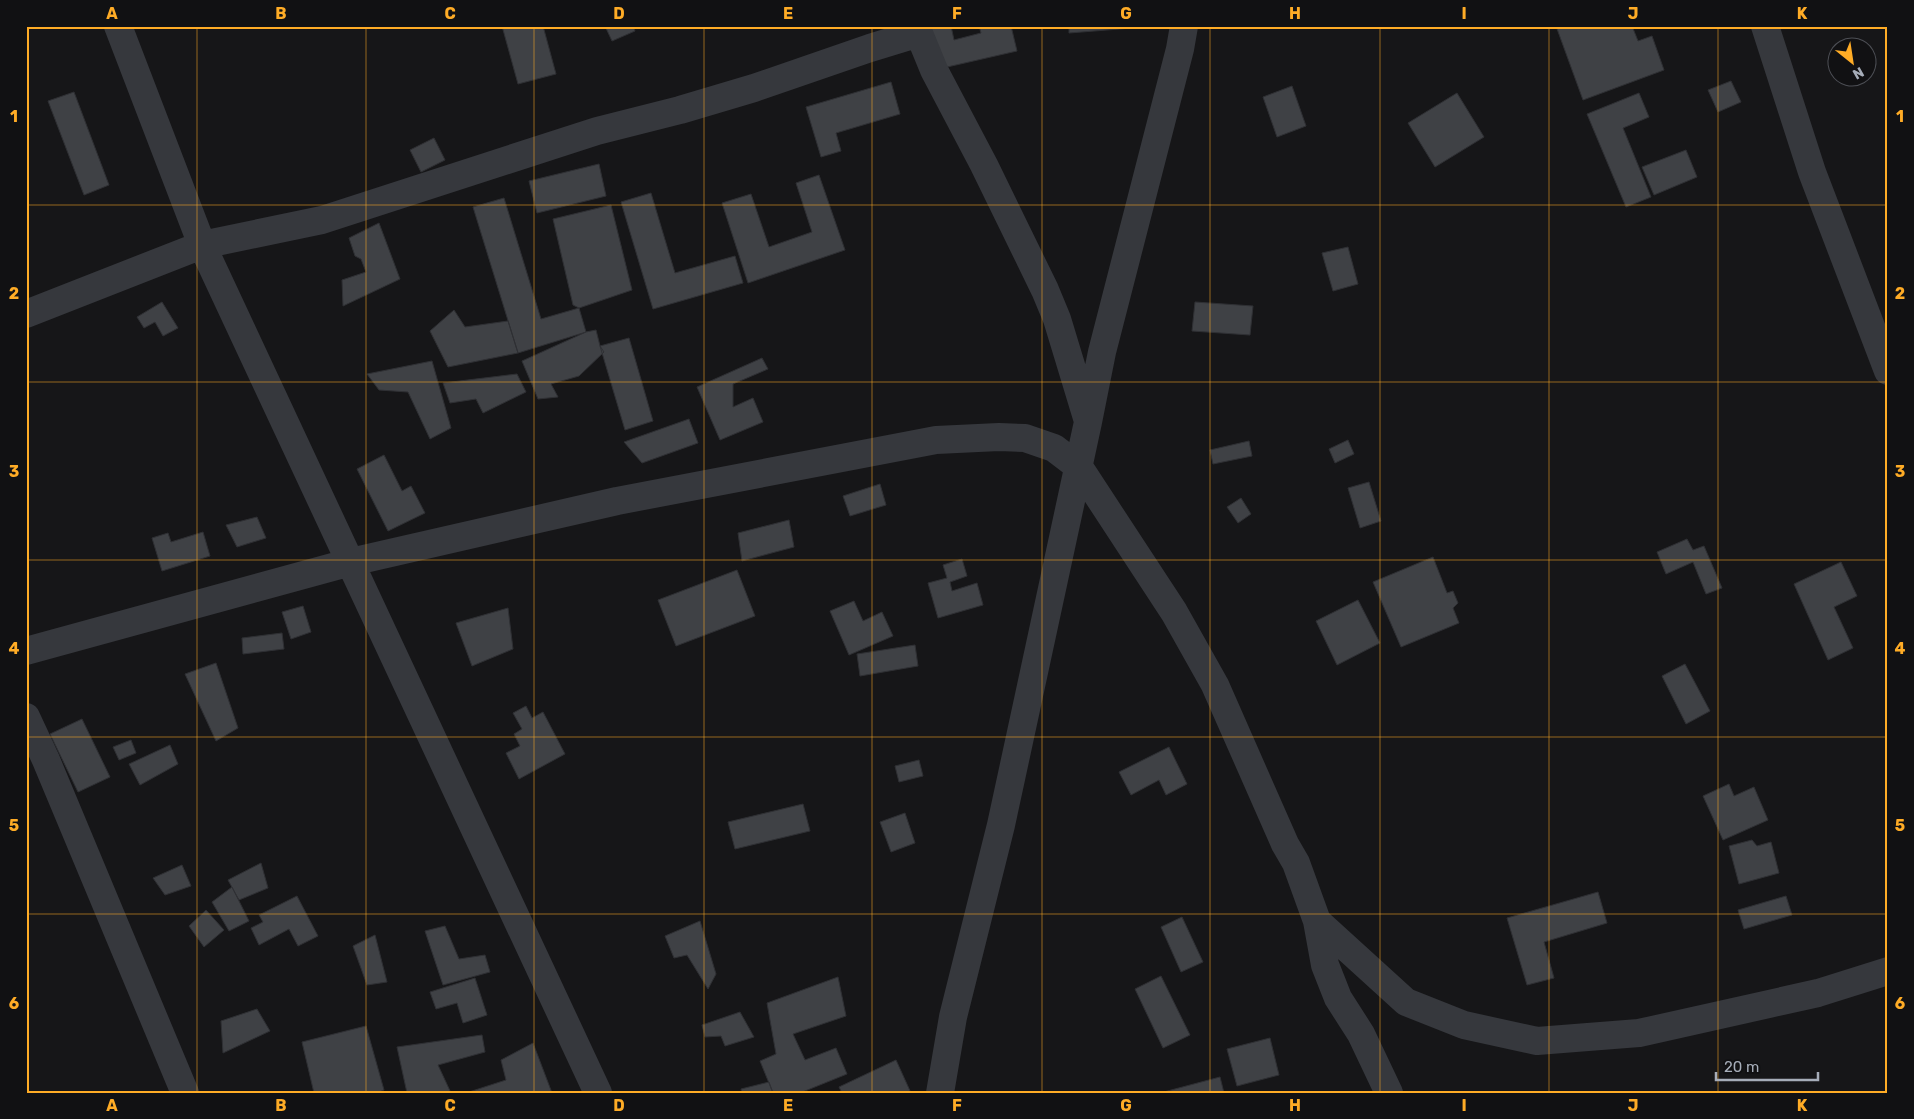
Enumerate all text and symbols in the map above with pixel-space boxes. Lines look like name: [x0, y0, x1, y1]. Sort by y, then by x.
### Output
text: A: [106, 4, 118, 23]
text: B: [275, 4, 287, 23]
text: C: [444, 4, 456, 23]
text: D: [613, 4, 625, 23]
text: E: [783, 4, 793, 23]
text: F: [952, 4, 962, 23]
text: G: [1120, 4, 1132, 23]
text: H: [1289, 4, 1301, 23]
text: I: [1461, 4, 1467, 23]
text: J: [1628, 4, 1638, 23]
text: K: [1797, 4, 1808, 23]
north arrow: [1826, 38, 1876, 88]
text: N: [1850, 63, 1867, 83]
text: 1: [10, 107, 18, 126]
text: 1: [1896, 107, 1904, 126]
text: 2: [9, 284, 19, 303]
text: 2: [1895, 284, 1905, 303]
text: 3: [9, 462, 19, 481]
text: 3: [1895, 462, 1905, 481]
text: 4: [9, 639, 20, 658]
text: 4: [1895, 639, 1906, 658]
text: 5: [9, 816, 19, 835]
text: 5: [1895, 816, 1905, 835]
text: 6: [9, 994, 19, 1013]
text: 6: [1895, 994, 1905, 1013]
scale bar: [1716, 1049, 1819, 1081]
text: 20 m: [1724, 1058, 1759, 1076]
text: A: [106, 1096, 118, 1115]
text: B: [275, 1096, 287, 1115]
text: C: [444, 1096, 456, 1115]
text: D: [613, 1096, 625, 1115]
text: E: [783, 1096, 793, 1115]
text: F: [952, 1096, 962, 1115]
text: G: [1120, 1096, 1132, 1115]
text: H: [1289, 1096, 1301, 1115]
text: I: [1461, 1096, 1467, 1115]
text: J: [1628, 1096, 1638, 1115]
text: K: [1797, 1096, 1808, 1115]

